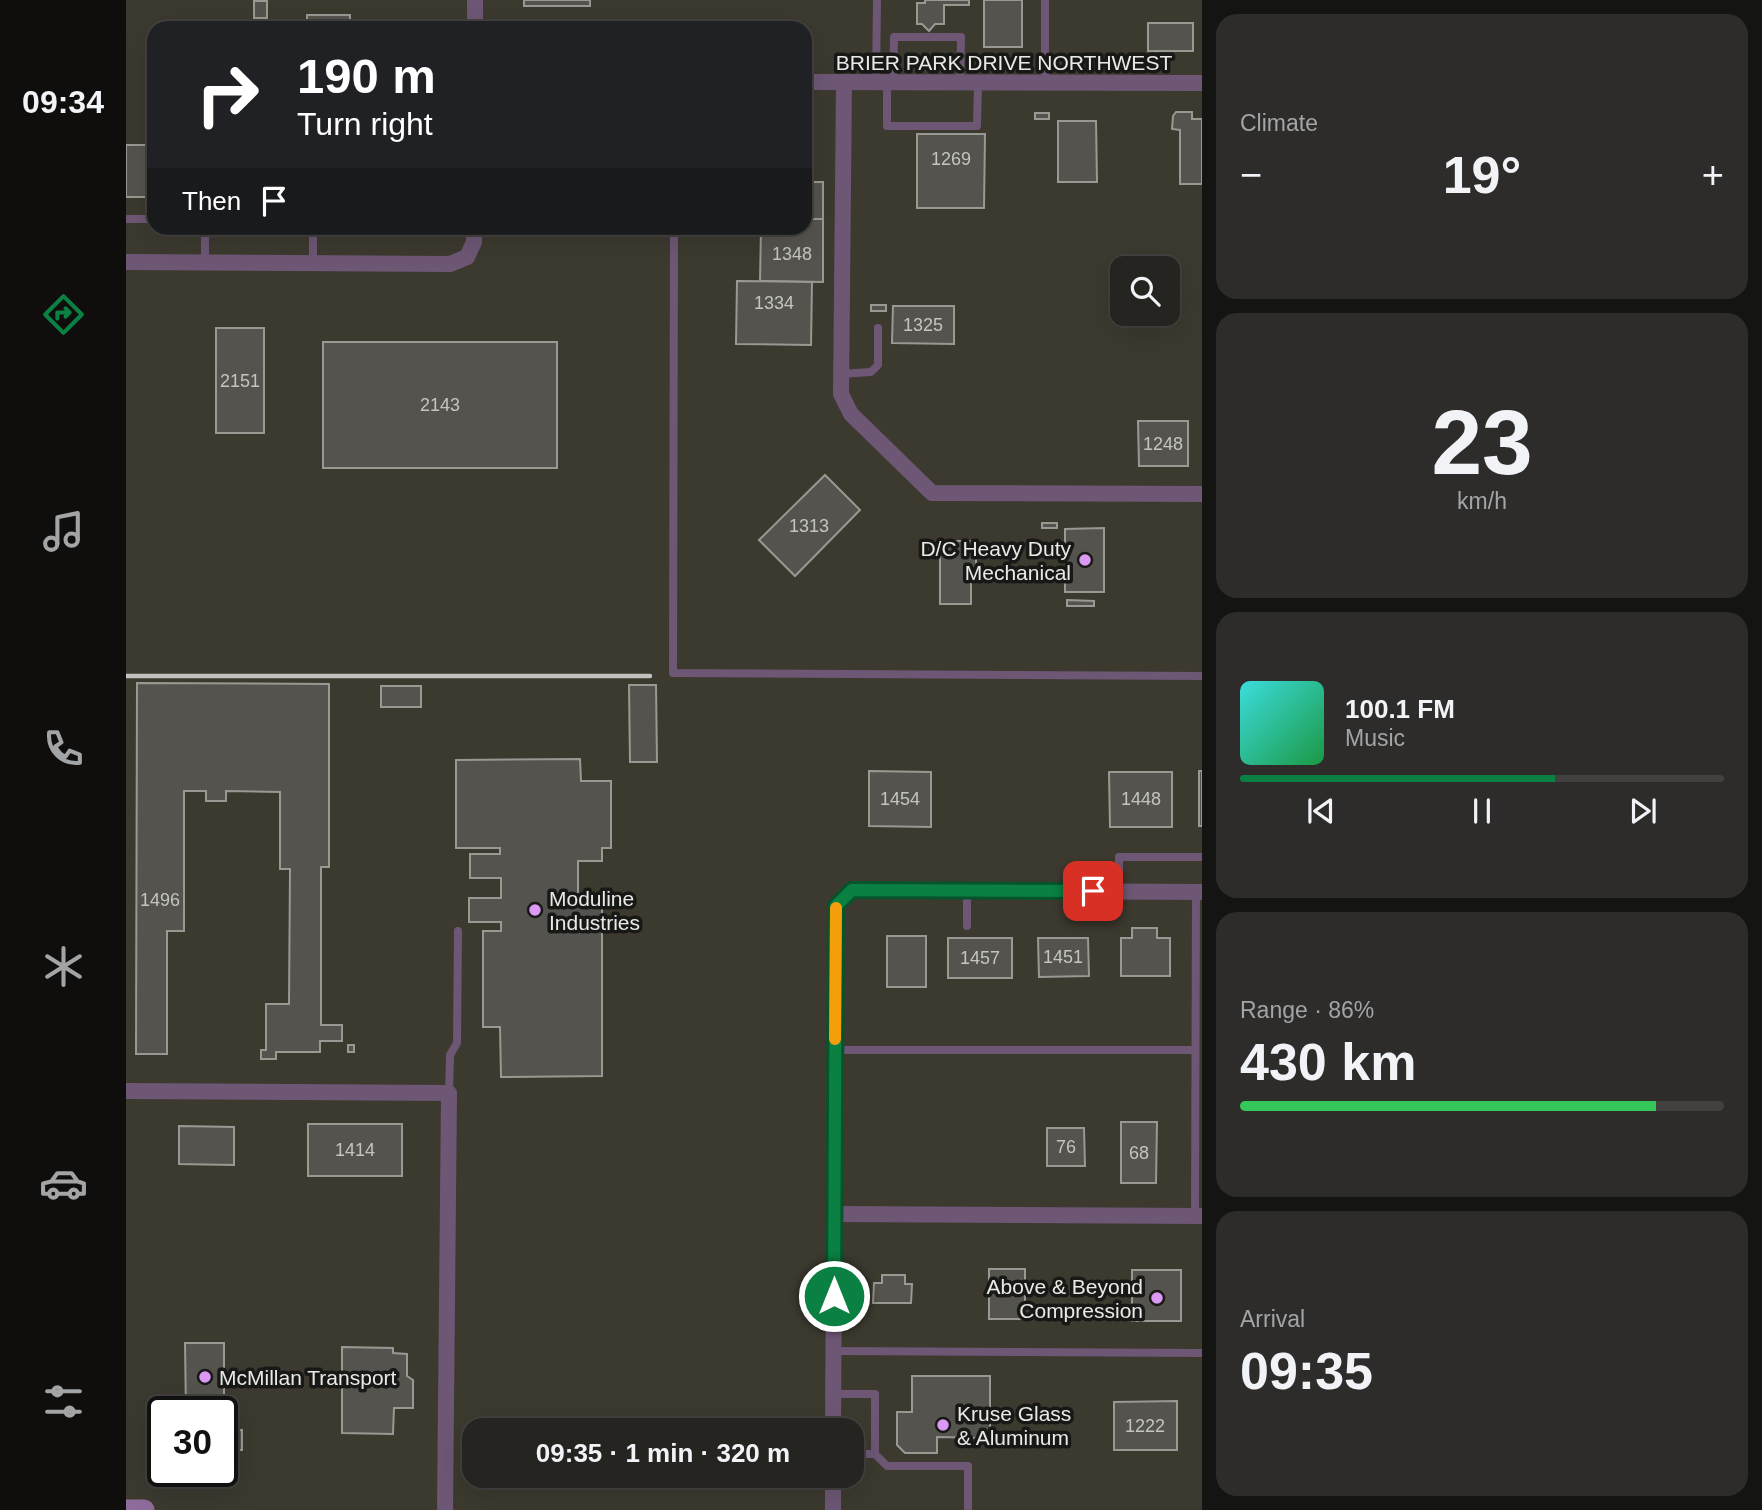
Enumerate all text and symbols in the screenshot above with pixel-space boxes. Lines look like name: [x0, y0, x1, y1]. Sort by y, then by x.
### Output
icon: right: [182, 49, 273, 140]
text: 190 m: [297, 49, 436, 103]
street label: BRIER PARK DRIVE NORTHWEST: [836, 51, 1172, 74]
text: 09:34: [22, 84, 104, 120]
text: Turn right: [297, 106, 433, 142]
text: Climate: [1240, 110, 1318, 136]
text: 19°: [1443, 146, 1521, 204]
house number: 1269: [931, 149, 971, 169]
text: −: [1240, 154, 1262, 196]
text: +: [1702, 154, 1724, 196]
icon: arrive: [255, 182, 293, 220]
text: Then: [182, 186, 241, 216]
house number: 1348: [772, 244, 812, 264]
map controls: [1110, 256, 1180, 326]
button: search: [1110, 256, 1180, 326]
icon: directions: [39, 290, 88, 339]
house number: 1334: [754, 293, 794, 313]
house number: 1325: [903, 315, 943, 335]
house number: 2151: [220, 371, 260, 391]
text: 23: [1431, 392, 1533, 493]
house number: 2143: [420, 395, 460, 415]
house number: 1248: [1143, 434, 1183, 454]
text: km/h: [1457, 488, 1507, 514]
icon: music: [39, 507, 88, 556]
house number: 1313: [789, 516, 829, 536]
place label: D/C Heavy Duty Mechanical: [920, 537, 1071, 584]
marker: D/C Heavy Duty Mechanical: [1077, 552, 1093, 568]
text: 100.1 FM: [1345, 694, 1455, 724]
icon: phone: [39, 724, 88, 773]
text: Music: [1345, 725, 1405, 751]
house number: 1454: [880, 789, 920, 809]
house number: 1448: [1121, 789, 1161, 809]
icon: previous: [1302, 792, 1340, 830]
icon: pause: [1463, 792, 1501, 830]
icon: next: [1624, 792, 1662, 830]
pin: [1063, 861, 1123, 921]
icon: arrive: [1074, 872, 1112, 910]
place label: Moduline Industries: [549, 887, 640, 934]
house number: 1496: [140, 890, 180, 910]
marker: Moduline Industries: [527, 902, 543, 918]
icon: climate: [39, 942, 88, 991]
house number: 1451: [1043, 947, 1083, 967]
house number: 1457: [960, 948, 1000, 968]
text: Range · 86%: [1240, 997, 1374, 1023]
text: 430 km: [1240, 1033, 1416, 1091]
house number: 76: [1056, 1137, 1076, 1157]
house number: 1414: [335, 1140, 375, 1160]
house number: 68: [1129, 1143, 1149, 1163]
icon: car: [39, 1159, 88, 1208]
position arrow: [797, 1259, 871, 1333]
place label: Above & Beyond Compression: [987, 1275, 1143, 1322]
marker: Above & Beyond Compression: [1149, 1290, 1165, 1306]
text: Arrival: [1240, 1306, 1305, 1332]
text: 09:35: [1240, 1342, 1373, 1400]
place label: McMillan Transport: [219, 1366, 397, 1389]
marker: McMillan Transport: [197, 1369, 213, 1385]
icon: filters: [39, 1377, 88, 1426]
speed limit sign: 30: [147, 1396, 238, 1487]
place label: Kruse Glass & Aluminum: [957, 1402, 1071, 1449]
house number: 1222: [1125, 1416, 1165, 1436]
marker: Kruse Glass & Aluminum: [935, 1417, 951, 1433]
text: 09:35 · 1 min · 320 m: [536, 1438, 790, 1468]

